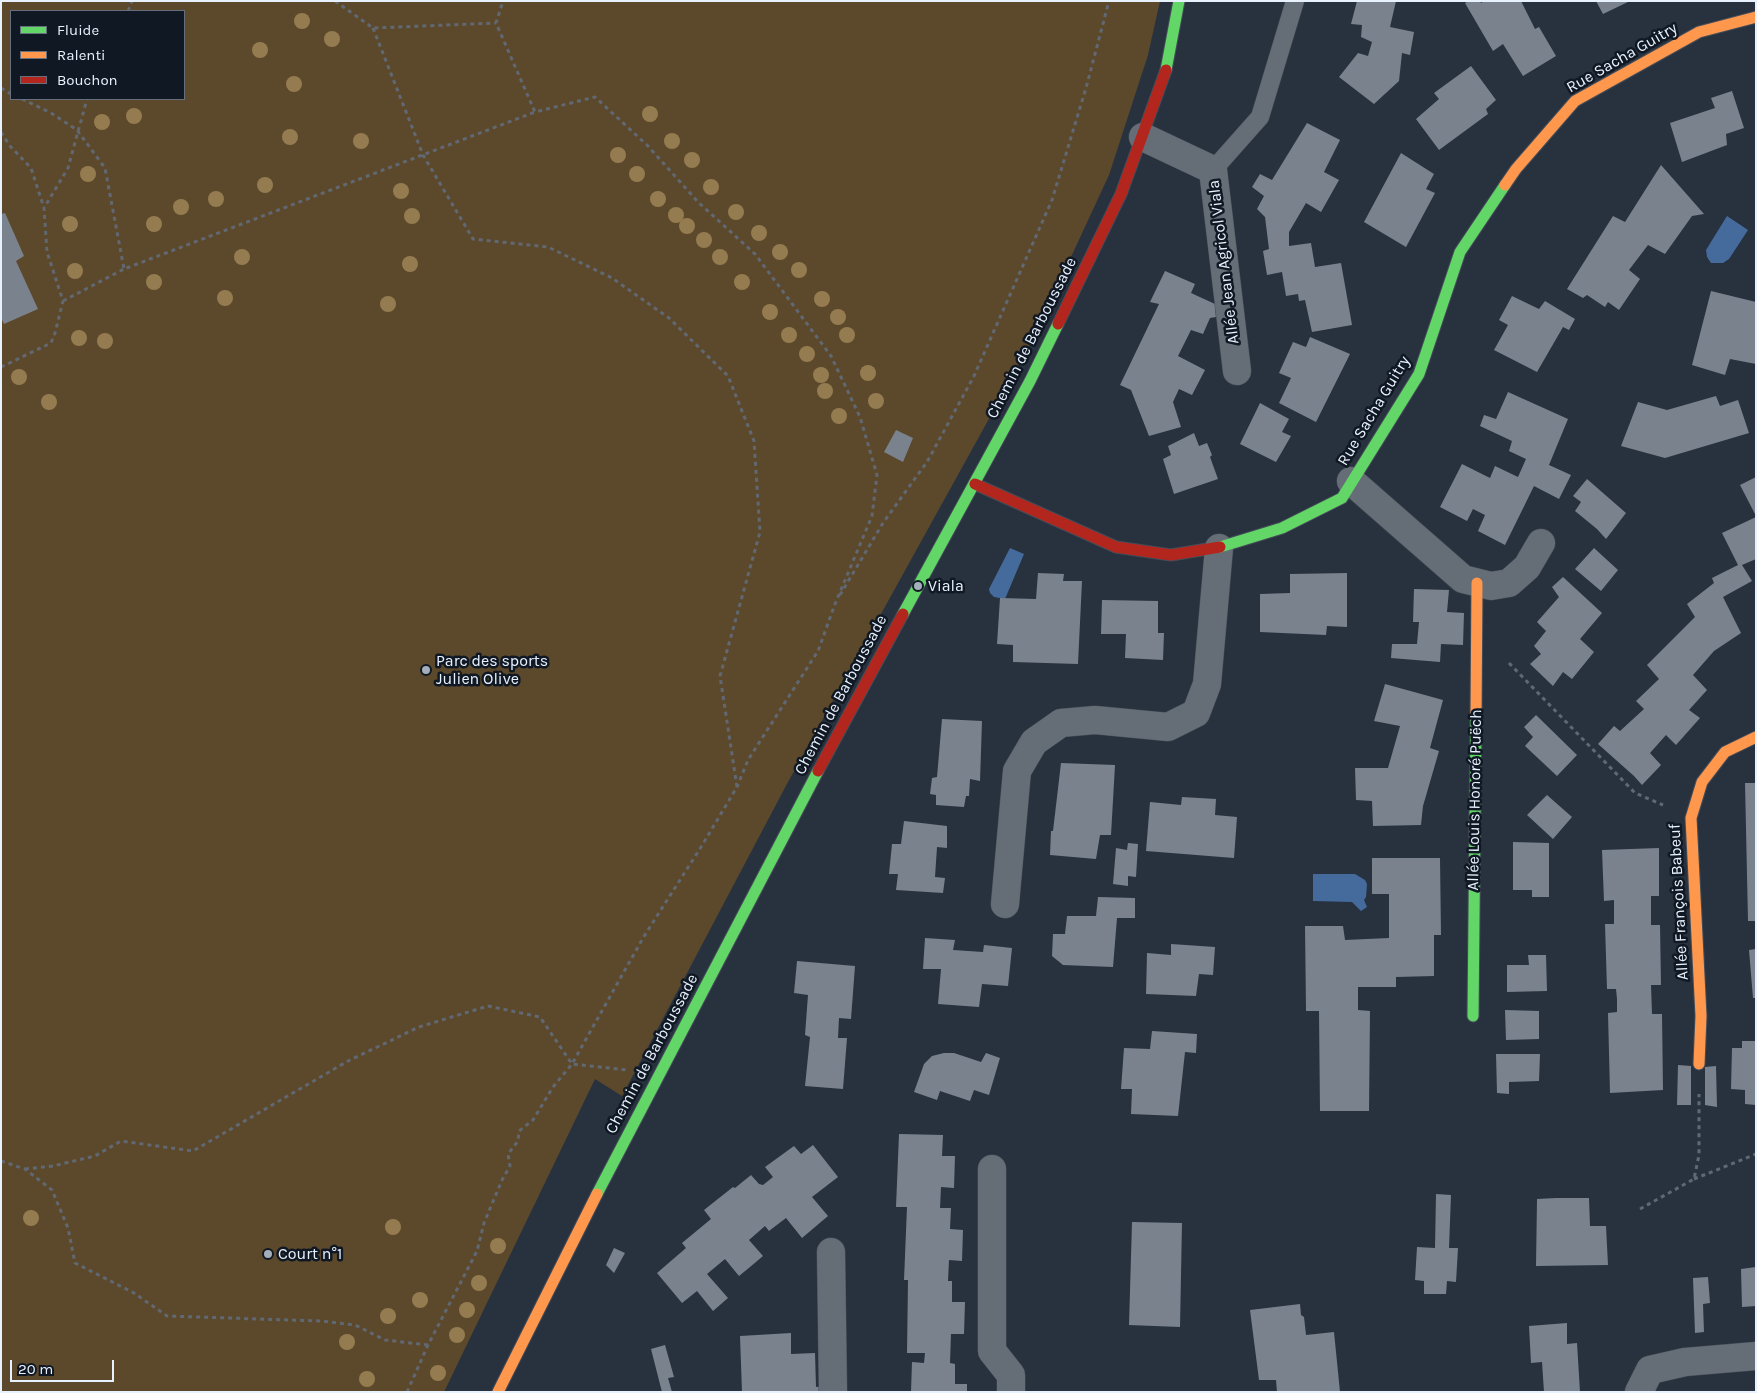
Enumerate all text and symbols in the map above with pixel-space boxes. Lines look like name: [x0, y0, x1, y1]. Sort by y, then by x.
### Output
legend: [10, 10, 185, 100]
street label: Rue Sacha Guitry: [1563, 19, 1681, 97]
text: Fluide: [57, 21, 99, 39]
text: Ralenti: [57, 46, 106, 64]
text: Bouchon: [57, 71, 118, 89]
street label: Allée Jean Agricol Viala: [1204, 179, 1244, 345]
street label: Chemin de Barboussade: [983, 254, 1081, 422]
street label: Rue Sacha Guitry: [1334, 353, 1414, 469]
place label: Viala: [928, 576, 964, 596]
marker: Viala: [912, 580, 924, 592]
street label: Chemin de Barboussade: [791, 612, 891, 778]
place label: Parc des sports Julien Olive: [436, 651, 548, 689]
marker: Parc des sports Julien Olive: [420, 664, 432, 676]
street label: Allée Louis Honoré Puëch: [1464, 709, 1486, 891]
street label: Allée François Babeuf: [1665, 823, 1693, 981]
street label: Chemin de Barboussade: [602, 971, 702, 1137]
place label: Court n°1: [278, 1244, 342, 1264]
marker: Court n°1: [262, 1248, 274, 1260]
scale bar: [12, 1350, 116, 1382]
text: 20 m: [18, 1360, 53, 1378]

